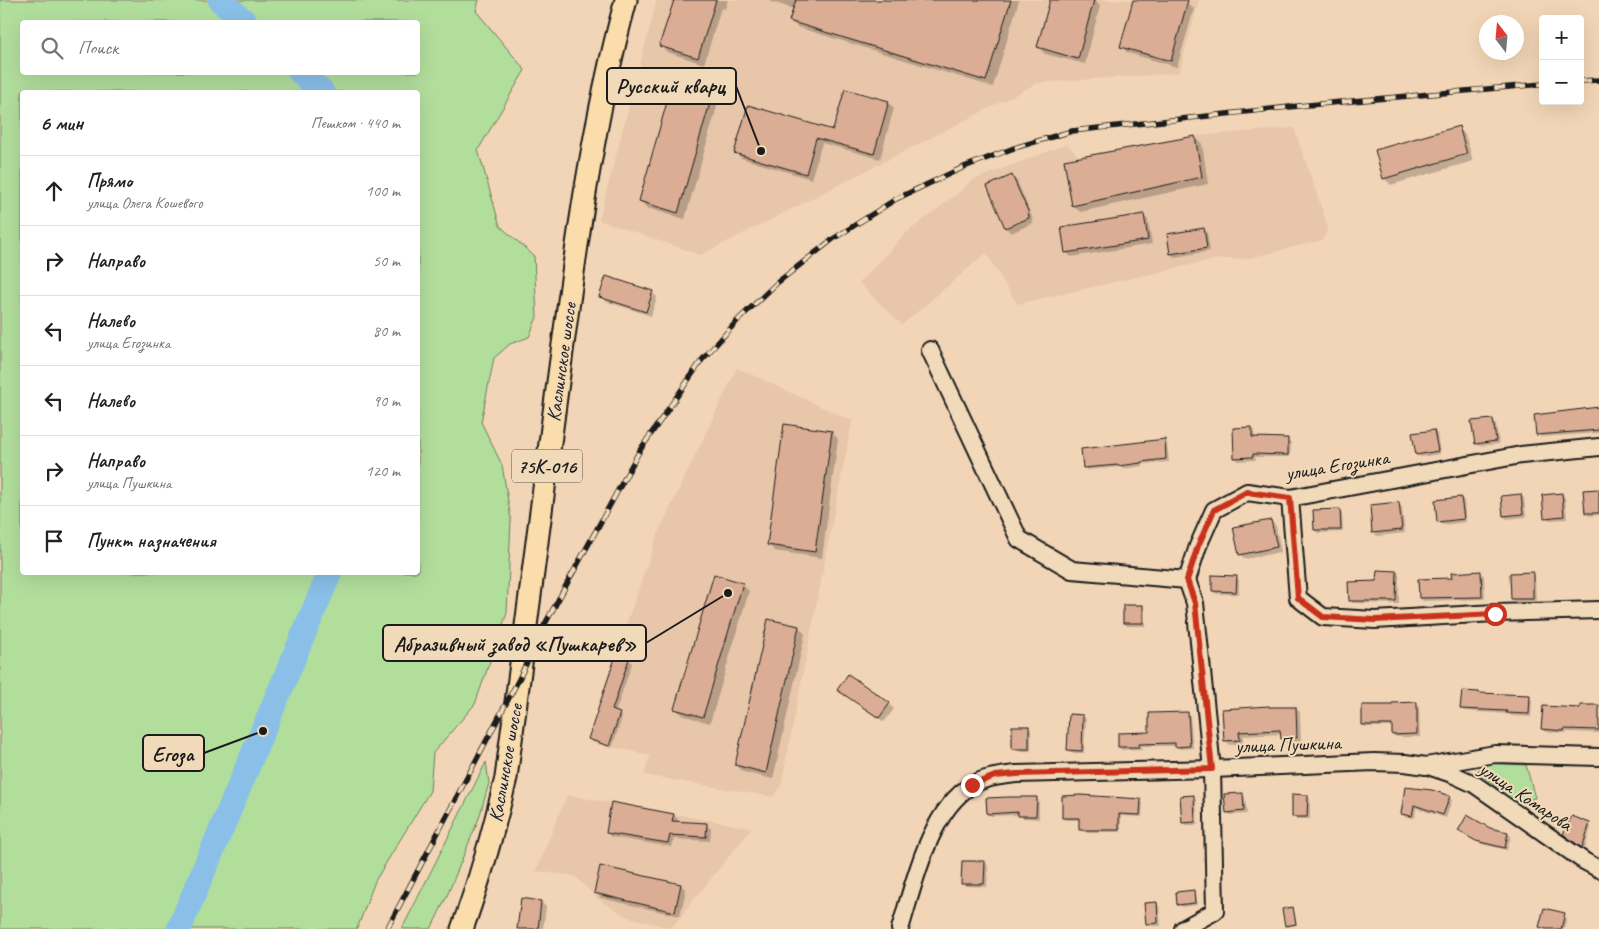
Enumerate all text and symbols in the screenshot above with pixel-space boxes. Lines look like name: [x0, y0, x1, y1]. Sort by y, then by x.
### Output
north arrow: [1479, 15, 1524, 60]
map controls: [1539, 15, 1584, 105]
button: +: [1539, 15, 1584, 60]
search box: [20, 20, 420, 75]
icon: search: [38, 34, 66, 62]
text: Поиск: [78, 36, 118, 60]
button: −: [1539, 60, 1584, 105]
callout: Русский кварц: [607, 68, 736, 104]
text: Русский кварц: [616, 73, 726, 99]
text: 6 мин: [40, 110, 83, 136]
text: Пешком · 440 m: [311, 113, 400, 133]
text: Прямо: [87, 169, 132, 193]
icon: ahead: [40, 177, 68, 205]
text: 100 m: [366, 181, 400, 201]
text: улица Олега Кошевого: [87, 193, 203, 213]
icon: right: [40, 247, 68, 275]
text: Направо: [87, 249, 145, 273]
text: 50 m: [373, 251, 400, 271]
street label: Каслинское шоссе: [541, 300, 582, 423]
text: Налево: [87, 309, 135, 333]
icon: left: [40, 317, 68, 345]
text: 80 m: [373, 321, 400, 341]
text: улица Егозинка: [87, 333, 170, 353]
icon: left: [40, 387, 68, 415]
text: Налево: [87, 389, 135, 413]
text: 90 m: [373, 391, 400, 411]
street label: улица Егозинка: [1283, 445, 1392, 487]
text: Направо: [87, 449, 145, 473]
road number: 75К-016: [512, 450, 582, 482]
icon: right: [40, 457, 68, 485]
text: 120 m: [366, 461, 400, 481]
text: улица Пушкина: [87, 473, 171, 493]
icon: arrive: [40, 527, 68, 555]
text: Пункт назначения: [87, 529, 216, 553]
route start: [1484, 603, 1507, 626]
callout: Абразивный завод «Пушкарев»: [383, 625, 646, 661]
text: Абразивный завод «Пушкарев»: [394, 631, 636, 658]
street label: Каслинское шоссе: [483, 701, 528, 824]
street label: улица Пушкина: [1234, 730, 1343, 759]
callout: Егоза: [143, 735, 204, 771]
text: Егоза: [152, 741, 196, 768]
street label: улица Комарова: [1474, 756, 1578, 837]
route end: [961, 774, 984, 797]

